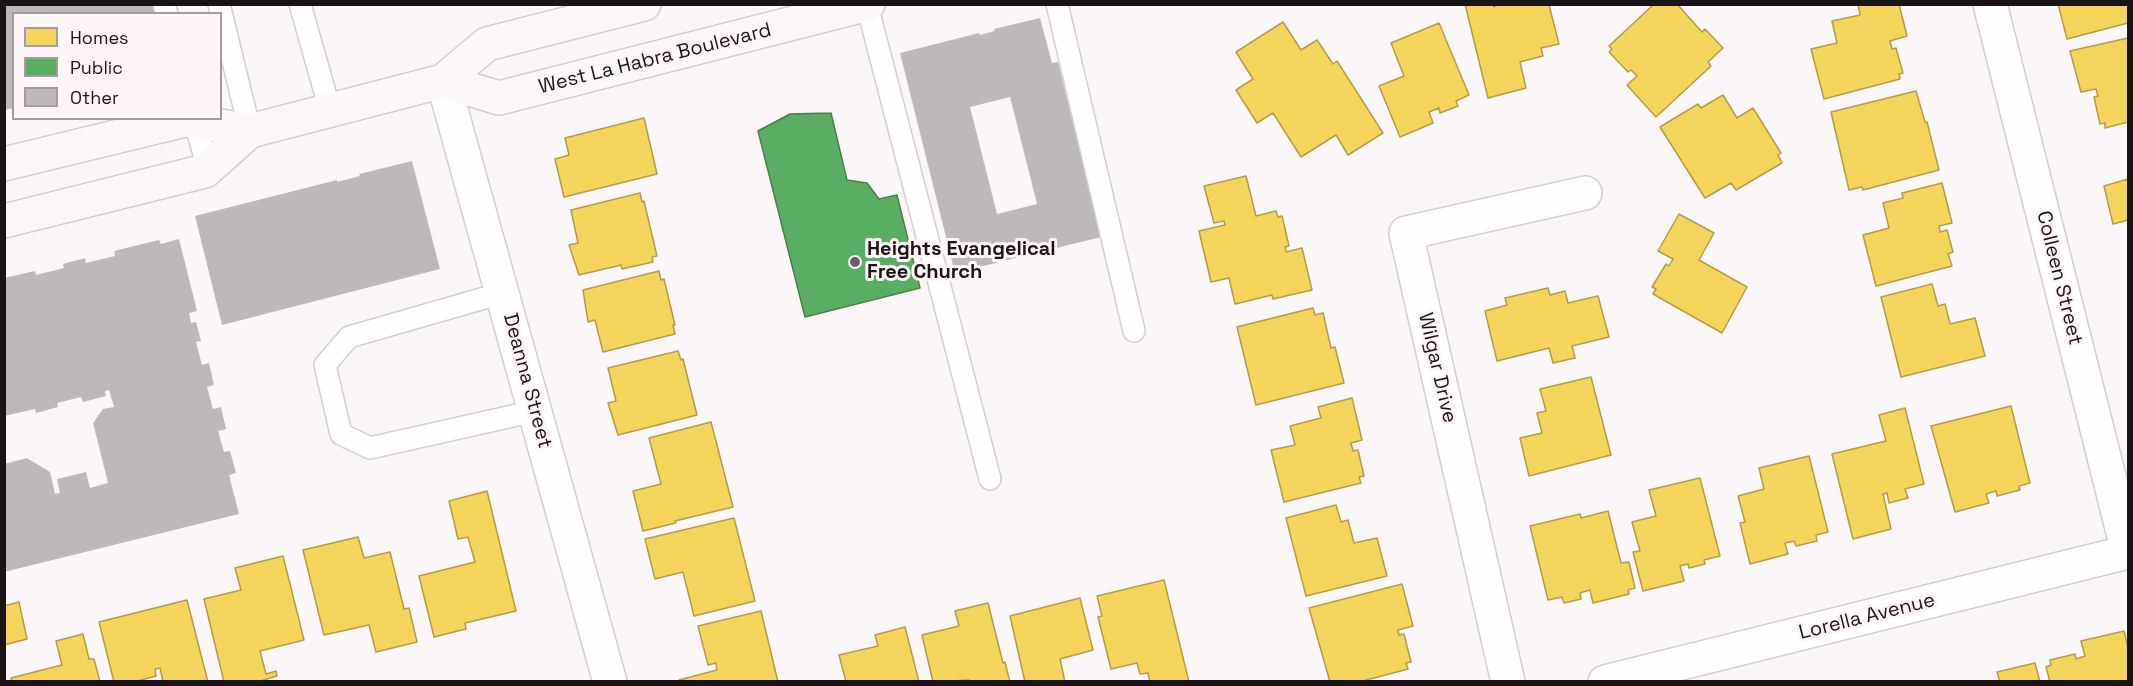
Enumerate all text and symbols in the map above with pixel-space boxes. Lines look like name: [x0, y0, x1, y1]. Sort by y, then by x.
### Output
legend: [12, 12, 222, 120]
street label: West La Habra Boulevard: [536, 18, 774, 100]
text: Homes: [70, 26, 129, 49]
text: Public: [70, 56, 123, 79]
text: Other: [70, 86, 119, 109]
street label: Colleen Street: [2031, 209, 2087, 347]
place label: Heights Evangelical Free Church: [867, 238, 1056, 285]
marker: Heights Evangelical Free Church: [848, 255, 862, 269]
street label: Deanna Street: [497, 311, 557, 451]
street label: Wilgar Drive: [1413, 311, 1461, 425]
street label: Lorella Avenue: [1797, 589, 1937, 645]

